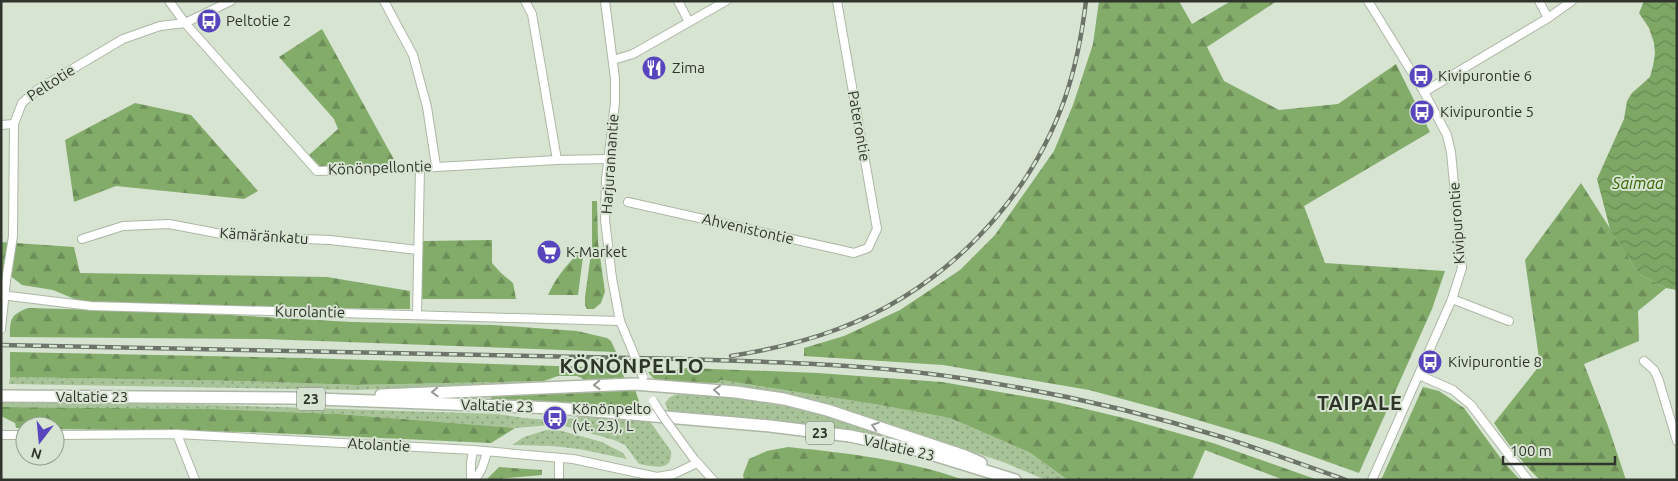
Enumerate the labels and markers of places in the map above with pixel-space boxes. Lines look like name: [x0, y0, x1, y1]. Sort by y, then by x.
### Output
bus stop icon: Peltotie 2: [196, 8, 222, 34]
place label: Peltotie 2: [226, 12, 291, 29]
restaurant icon: Zima: [641, 55, 667, 81]
place label: Zima: [672, 59, 705, 76]
bus stop icon: Kivipurontie 6: [1408, 63, 1434, 89]
place label: Kivipurontie 6: [1438, 67, 1532, 84]
bus stop icon: Kivipurontie 5: [1409, 99, 1435, 125]
place label: Kivipurontie 5: [1440, 103, 1534, 120]
supermarket icon: K-Market: [536, 239, 562, 265]
place label: K-Market: [566, 243, 627, 260]
bus stop icon: Kivipurontie 8: [1417, 349, 1443, 375]
place label: Kivipurontie 8: [1448, 353, 1542, 370]
place label: Könönpelto (vt. 23), L: [572, 400, 651, 434]
bus stop icon: Könönpelto (vt. 23), L: [542, 405, 568, 431]

